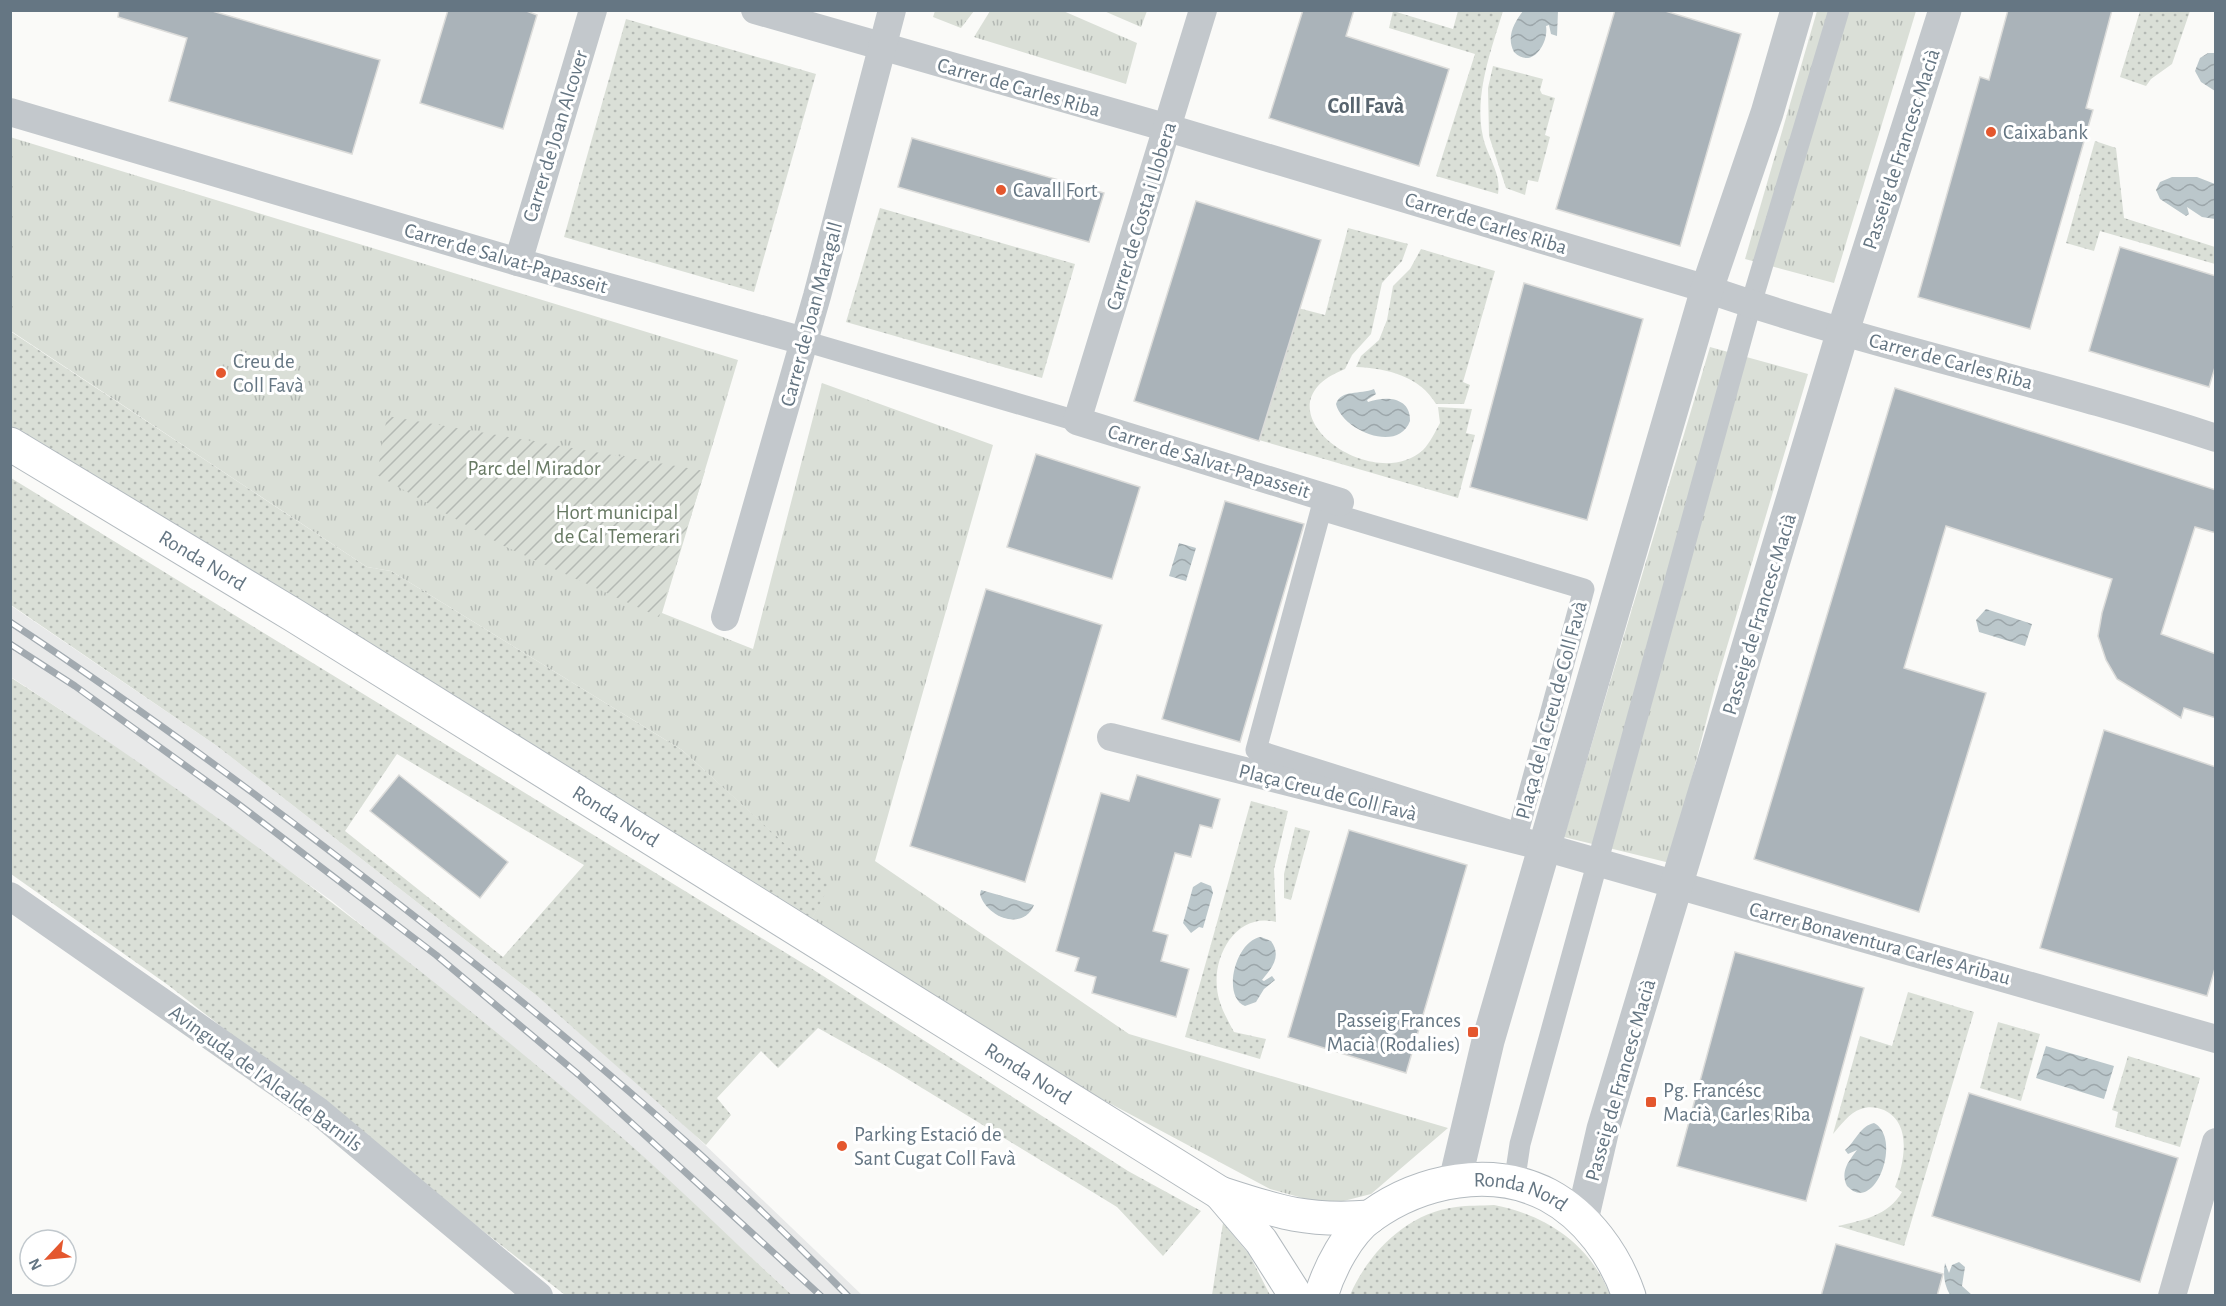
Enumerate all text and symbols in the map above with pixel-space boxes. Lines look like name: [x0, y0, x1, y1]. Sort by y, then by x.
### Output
street label: Passeig de Francesc Macià: [1859, 46, 1944, 252]
street label: Carrer de Joan Alcover: [519, 47, 592, 225]
street label: Carrer de Carles Riba: [935, 54, 1103, 121]
district label: Coll Favà: [1328, 95, 1405, 117]
street label: Carrer de Costa i Llobera: [1103, 119, 1180, 313]
place label: Caixabank: [2003, 122, 2088, 143]
marker: Caixabank: [1984, 125, 1998, 139]
place label: Cavall Fort: [1013, 180, 1098, 201]
marker: Cavall Fort: [994, 183, 1008, 197]
street label: Carrer de Carles Riba: [1402, 189, 1570, 258]
street label: Carrer de Salvat-Papasseit: [402, 219, 610, 298]
street label: Carrer de Joan Maragall: [777, 220, 846, 409]
street label: Carrer de Carles Riba: [1867, 330, 2035, 394]
place label: Creu de Coll Favà: [233, 351, 304, 396]
marker: Creu de Coll Favà: [214, 366, 228, 380]
street label: Carrer de Salvat-Papasseit: [1105, 421, 1313, 502]
park label: Parc del Mirador: [467, 458, 601, 479]
park label: Hort municipal de Cal Temerari: [554, 502, 680, 547]
street label: Passeig de Francesc Macià: [1719, 511, 1800, 717]
street label: Ronda Nord: [155, 526, 250, 595]
street label: Plaça de la Creu de Coll Favà: [1512, 598, 1591, 822]
street label: Plaça Creu de Coll Favà: [1237, 760, 1419, 825]
street label: Ronda Nord: [569, 782, 663, 851]
street label: Carrer Bonaventura Carles Aribau: [1747, 898, 2013, 989]
street label: Passeig de Francesc Macià: [1582, 976, 1660, 1184]
street label: Avinguda de l'Alcalde Barnils: [165, 1001, 366, 1156]
place label: Passeig Frances Macià (Rodalies): [1327, 1010, 1461, 1055]
marker: Passeig Frances Macià (Rodalies): [1466, 1025, 1480, 1039]
street label: Ronda Nord: [981, 1039, 1075, 1109]
place label: Pg. Francésc Macià, Carles Riba: [1663, 1080, 1811, 1125]
marker: Pg. Francésc Macià, Carles Riba: [1644, 1095, 1658, 1109]
place label: Parking Estació de Sant Cugat Coll Favà: [854, 1124, 1016, 1169]
marker: Parking Estació de Sant Cugat Coll Favà: [835, 1139, 849, 1153]
street label: Ronda Nord: [1474, 1169, 1571, 1215]
north arrow: [18, 1228, 78, 1288]
text: N: [26, 1256, 45, 1273]

